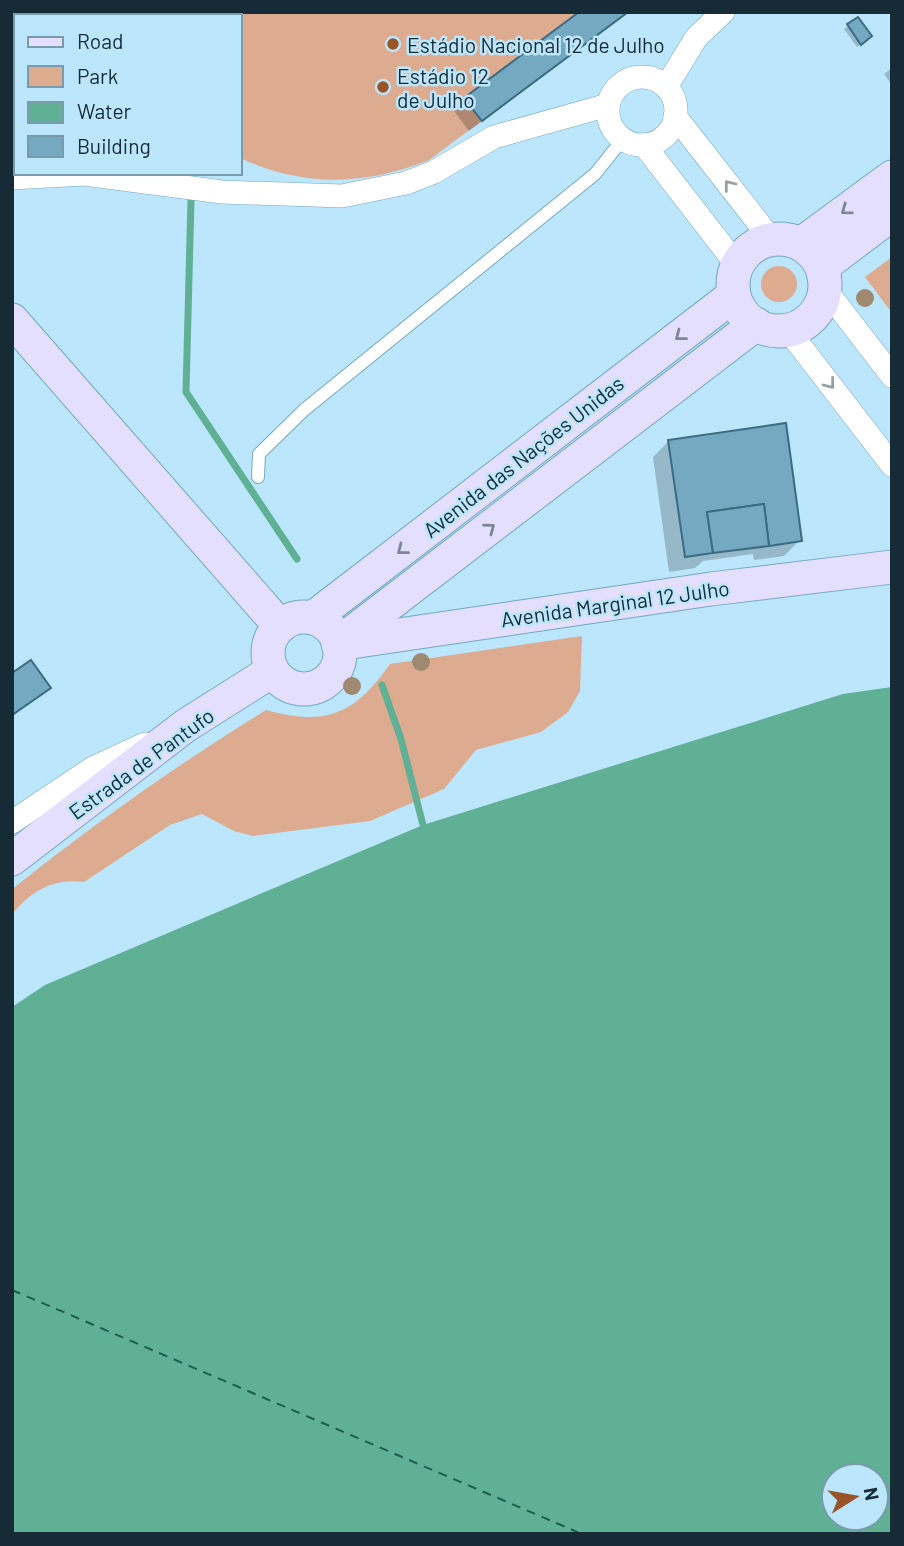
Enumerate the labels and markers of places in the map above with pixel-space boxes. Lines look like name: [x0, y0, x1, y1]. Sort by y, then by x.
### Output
place label: Estádio Nacional 12 de Julho: [407, 32, 665, 57]
marker: Estádio Nacional 12 de Julho: [385, 36, 401, 52]
place label: Estádio 12 de Julho: [397, 63, 489, 112]
marker: Estádio 12 de Julho: [375, 79, 391, 95]

